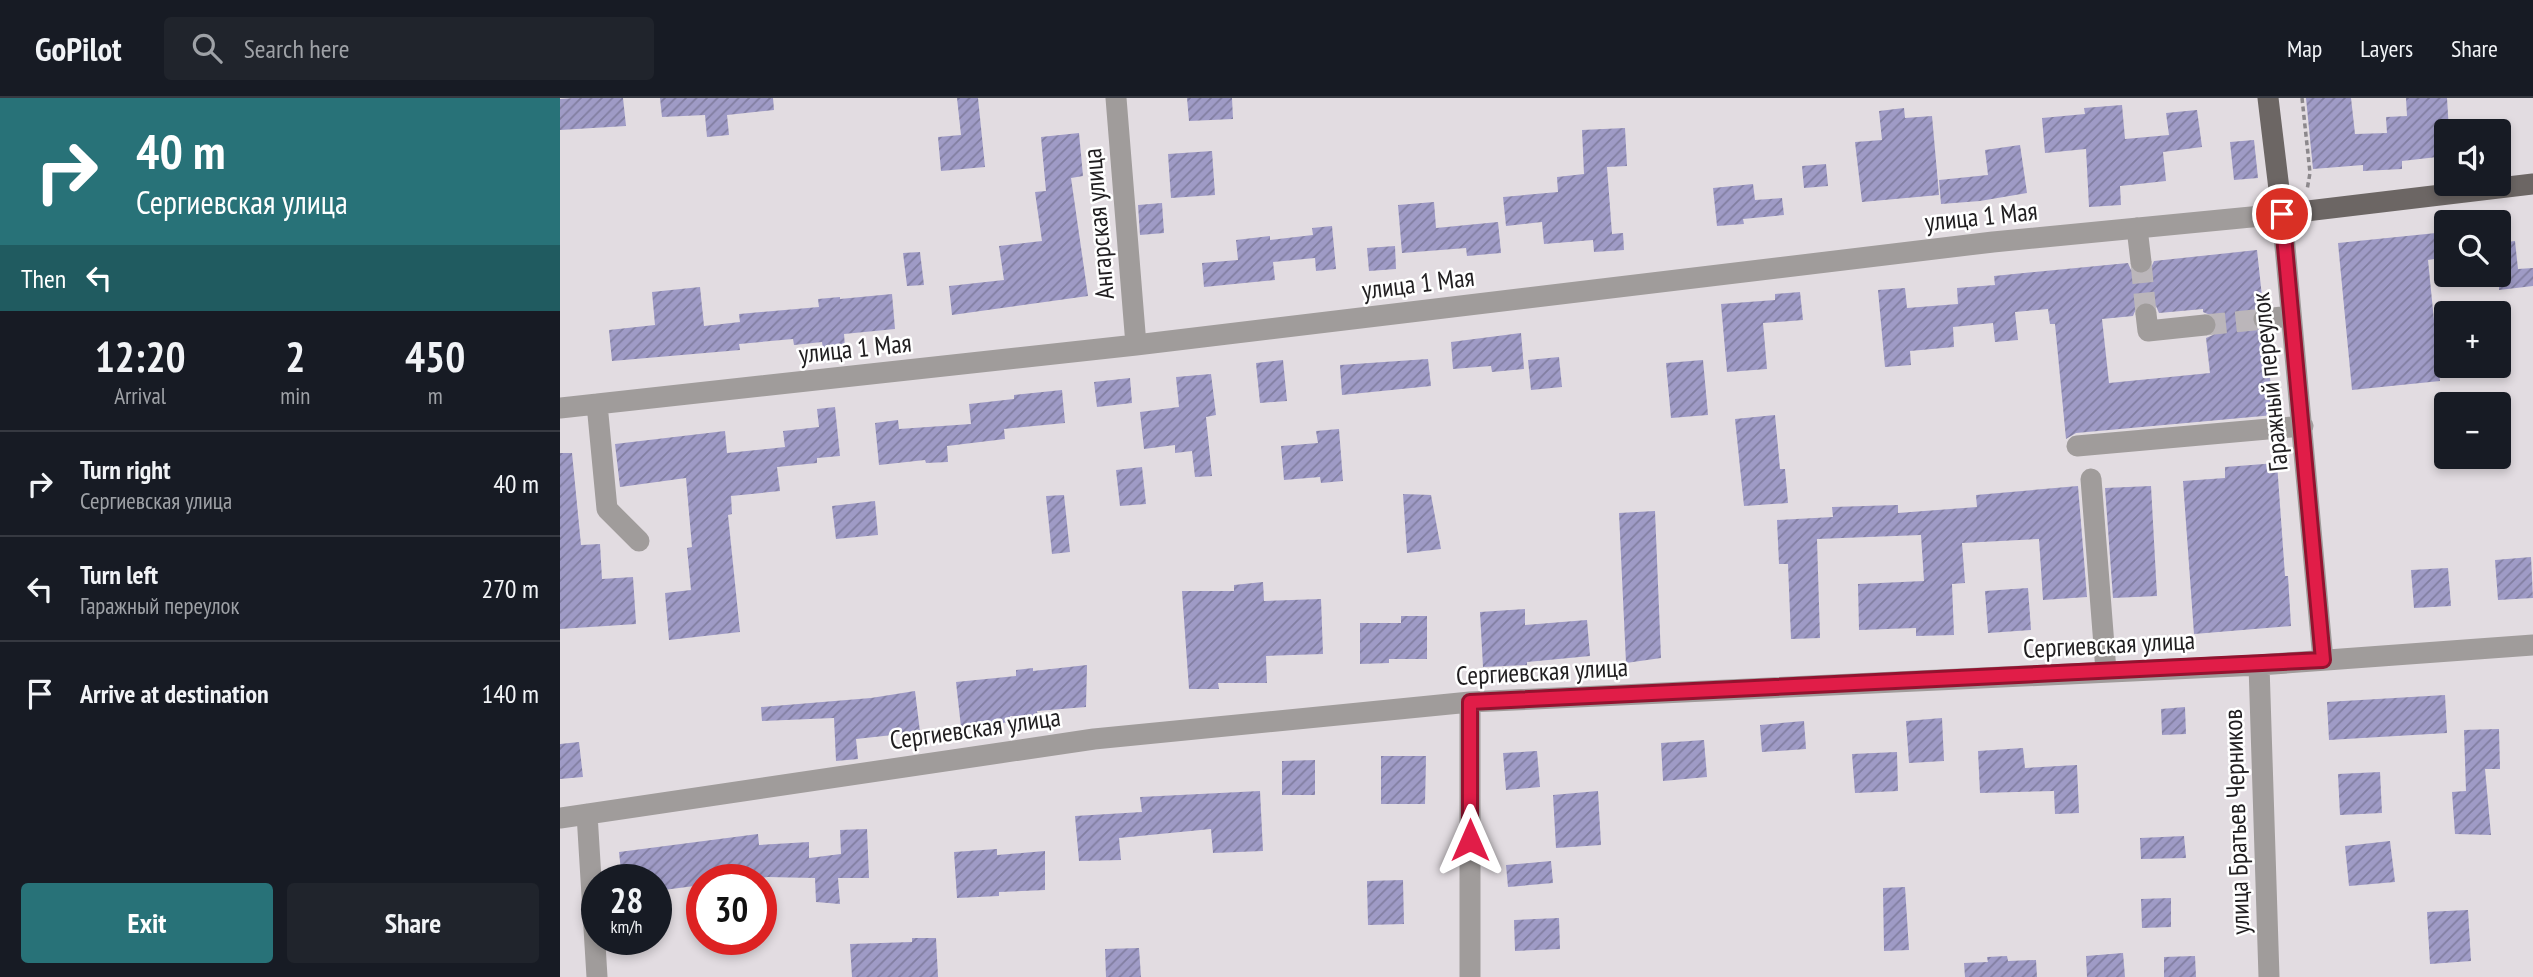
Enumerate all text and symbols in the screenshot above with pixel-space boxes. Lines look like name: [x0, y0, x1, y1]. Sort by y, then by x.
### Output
search box: [164, 17, 654, 80]
text: GoPilot: [35, 27, 122, 70]
icon: search: [188, 29, 226, 67]
text: Search here: [244, 32, 349, 65]
text: Map: [2287, 33, 2322, 64]
text: Layers: [2360, 33, 2413, 64]
text: Share: [2451, 33, 2498, 64]
text: 40 m: [136, 119, 225, 183]
map controls: [2434, 119, 2511, 469]
button: sound: [2434, 119, 2511, 196]
icon: right: [21, 126, 112, 217]
street label: Ангарская улица: [1075, 147, 1121, 301]
text: Сергиевская улица: [136, 181, 348, 223]
pin: [2252, 184, 2312, 244]
street label: улица 1 Мая: [1923, 194, 2039, 238]
icon: arrive: [2263, 195, 2301, 233]
button: search: [2434, 210, 2511, 287]
icon: left: [80, 259, 118, 297]
street label: улица 1 Мая: [1360, 260, 1476, 306]
text: Then: [21, 262, 66, 295]
street label: Гаражный переулок: [2243, 291, 2295, 473]
button: +: [2434, 301, 2511, 378]
street label: улица 1 Мая: [797, 326, 913, 370]
text: 12:20: [95, 329, 186, 384]
text: 2: [285, 329, 305, 384]
text: 450: [405, 329, 465, 384]
text: Arrival: [114, 381, 166, 410]
text: min: [280, 381, 310, 410]
text: m: [428, 381, 443, 410]
button: −: [2434, 392, 2511, 469]
text: Turn right: [80, 453, 171, 486]
icon: right: [21, 465, 59, 503]
text: 40 m: [493, 467, 539, 500]
text: Сергиевская улица: [80, 486, 232, 515]
text: Turn left: [80, 558, 158, 591]
icon: left: [21, 570, 59, 608]
text: 270 m: [481, 572, 539, 605]
text: Гаражный переулок: [80, 591, 239, 620]
street label: Сергиевская улица: [2022, 623, 2196, 665]
street label: Сергиевская улица: [1455, 650, 1629, 692]
icon: arrive: [21, 675, 59, 713]
text: Arrive at destination: [80, 677, 269, 710]
text: 140 m: [481, 677, 539, 710]
street label: Сергиевская улица: [888, 700, 1062, 756]
street label: улица Братьев Черников: [2216, 709, 2256, 935]
position arrow: [1433, 803, 1507, 877]
speed limit sign: 30: [686, 864, 777, 955]
text: 28: [610, 877, 643, 923]
button: Exit: [21, 883, 273, 963]
button: Share: [287, 883, 539, 963]
text: km/h: [611, 915, 642, 938]

